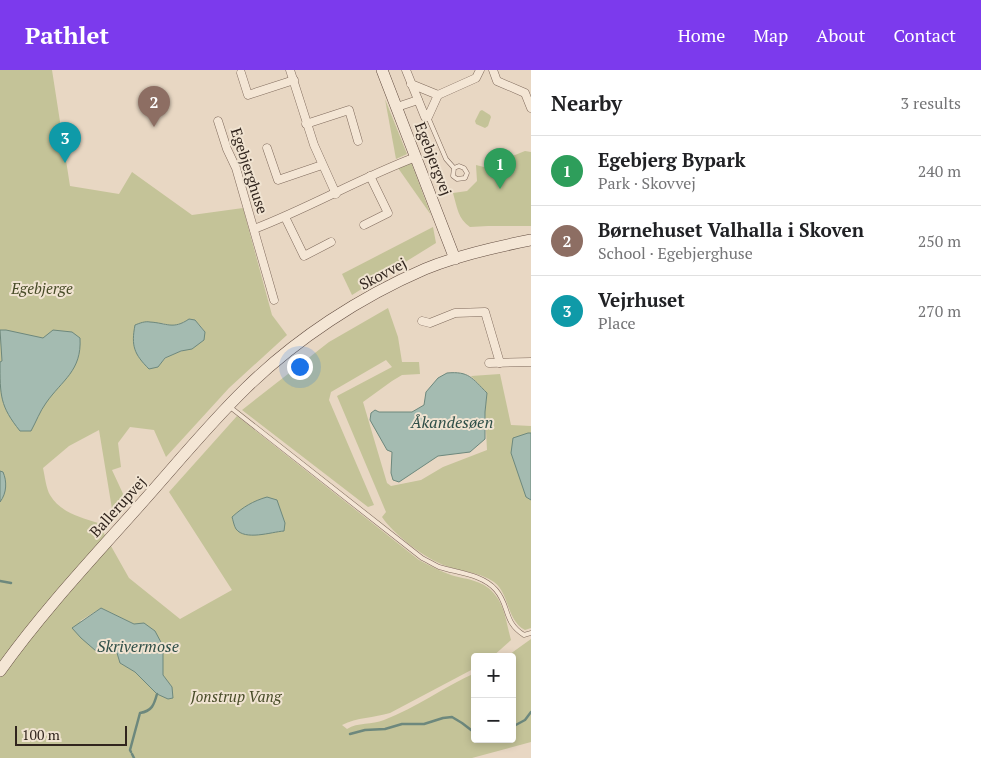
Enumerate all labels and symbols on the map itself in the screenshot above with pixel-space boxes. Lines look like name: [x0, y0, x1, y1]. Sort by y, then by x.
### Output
pin: 2: [138, 86, 170, 127]
street label: Egebjergvej: [411, 119, 457, 198]
pin: 3: [49, 122, 81, 163]
street label: Egebjerghuse: [227, 125, 273, 216]
pin: 1: [484, 148, 516, 189]
street label: Skovvej: [355, 252, 410, 294]
park label: Egebjerge: [10, 278, 73, 298]
your location: [287, 354, 313, 380]
water label: Åkandesøen: [410, 411, 493, 433]
street label: Ballerupvej: [85, 472, 150, 541]
water label: Skrivermose: [97, 635, 179, 657]
park label: Jonstrup Vang: [190, 686, 283, 706]
scale bar: [15, 723, 128, 746]

